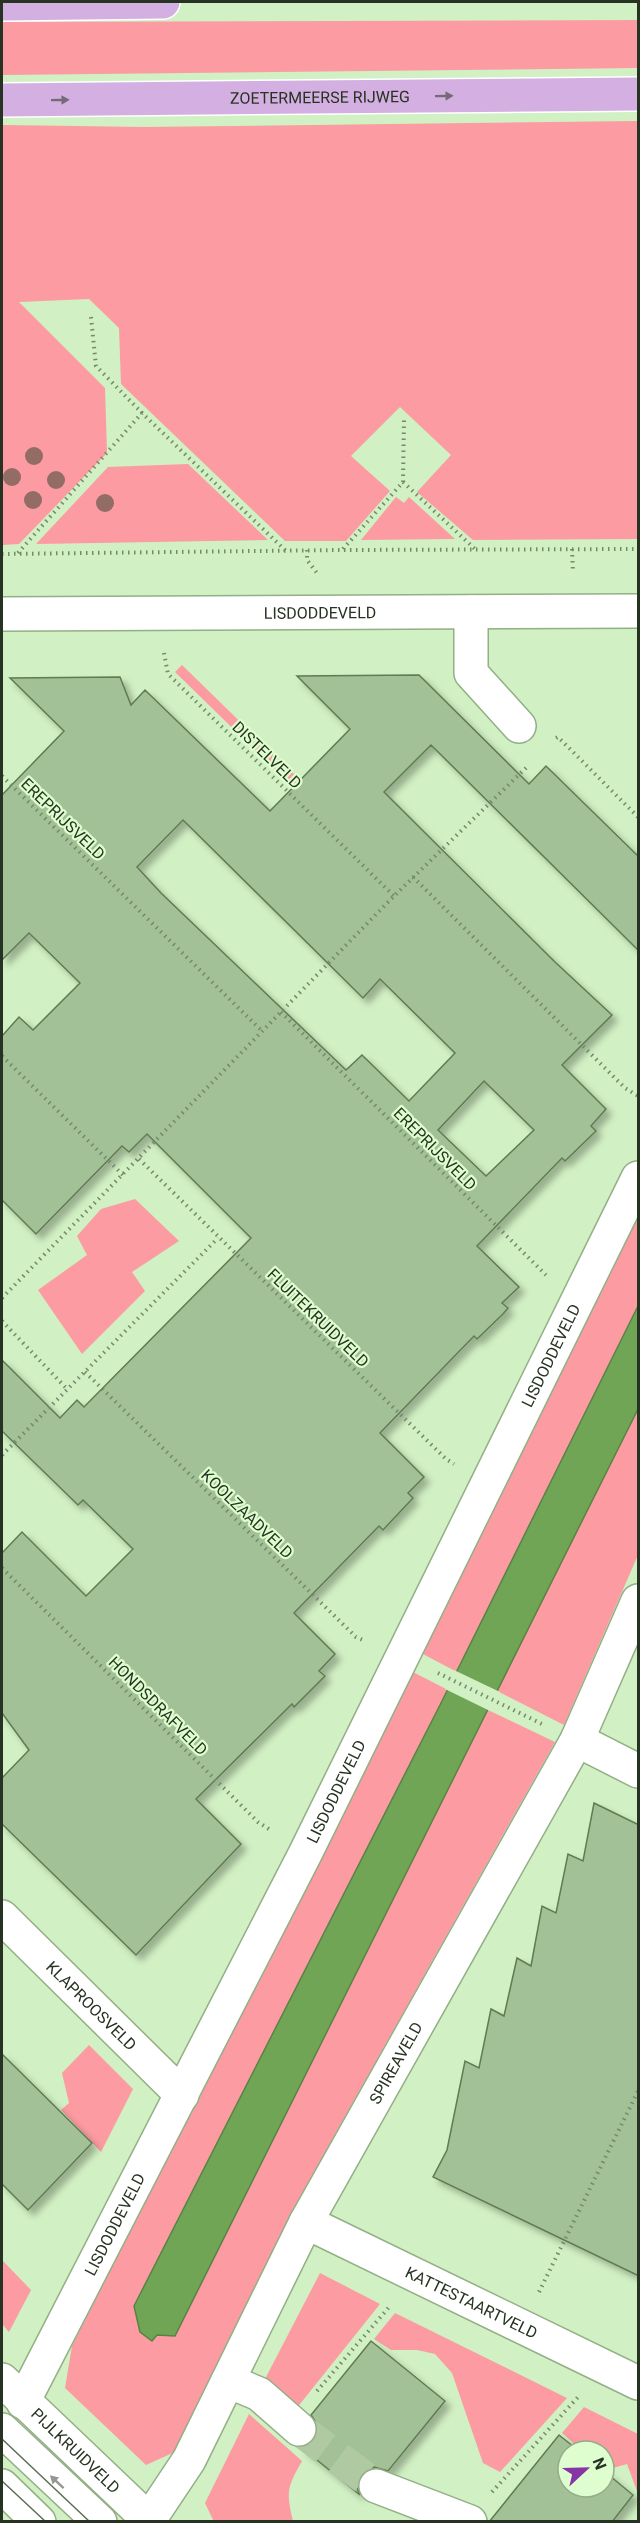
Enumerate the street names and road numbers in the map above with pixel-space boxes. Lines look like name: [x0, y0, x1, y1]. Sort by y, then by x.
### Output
street label: ZOETERMEERSE RIJWEG: [230, 87, 410, 107]
street label: LISDODDEVELD: [264, 603, 376, 622]
street label: DISTELVELD: [229, 717, 305, 793]
street label: EREPRIJSVELD: [17, 774, 109, 864]
street label: EREPRIJSVELD: [390, 1104, 480, 1194]
street label: FLUITEKRUIDVELD: [263, 1265, 373, 1371]
street label: LISDODDEVELD: [517, 1301, 584, 1410]
street label: KOOLZAADVELD: [197, 1466, 297, 1562]
street label: HONDSDRAFVELD: [105, 1653, 211, 1759]
street label: LISDODDEVELD: [302, 1737, 369, 1846]
street label: KLAPROOSVELD: [43, 1957, 141, 2054]
street label: SPIREAVELD: [365, 2018, 426, 2107]
street label: LISDODDEVELD: [80, 2170, 149, 2279]
street label: KATTESTAARTVELD: [402, 2262, 541, 2342]
street label: PIJLKRUIDVELD: [28, 2404, 124, 2497]

